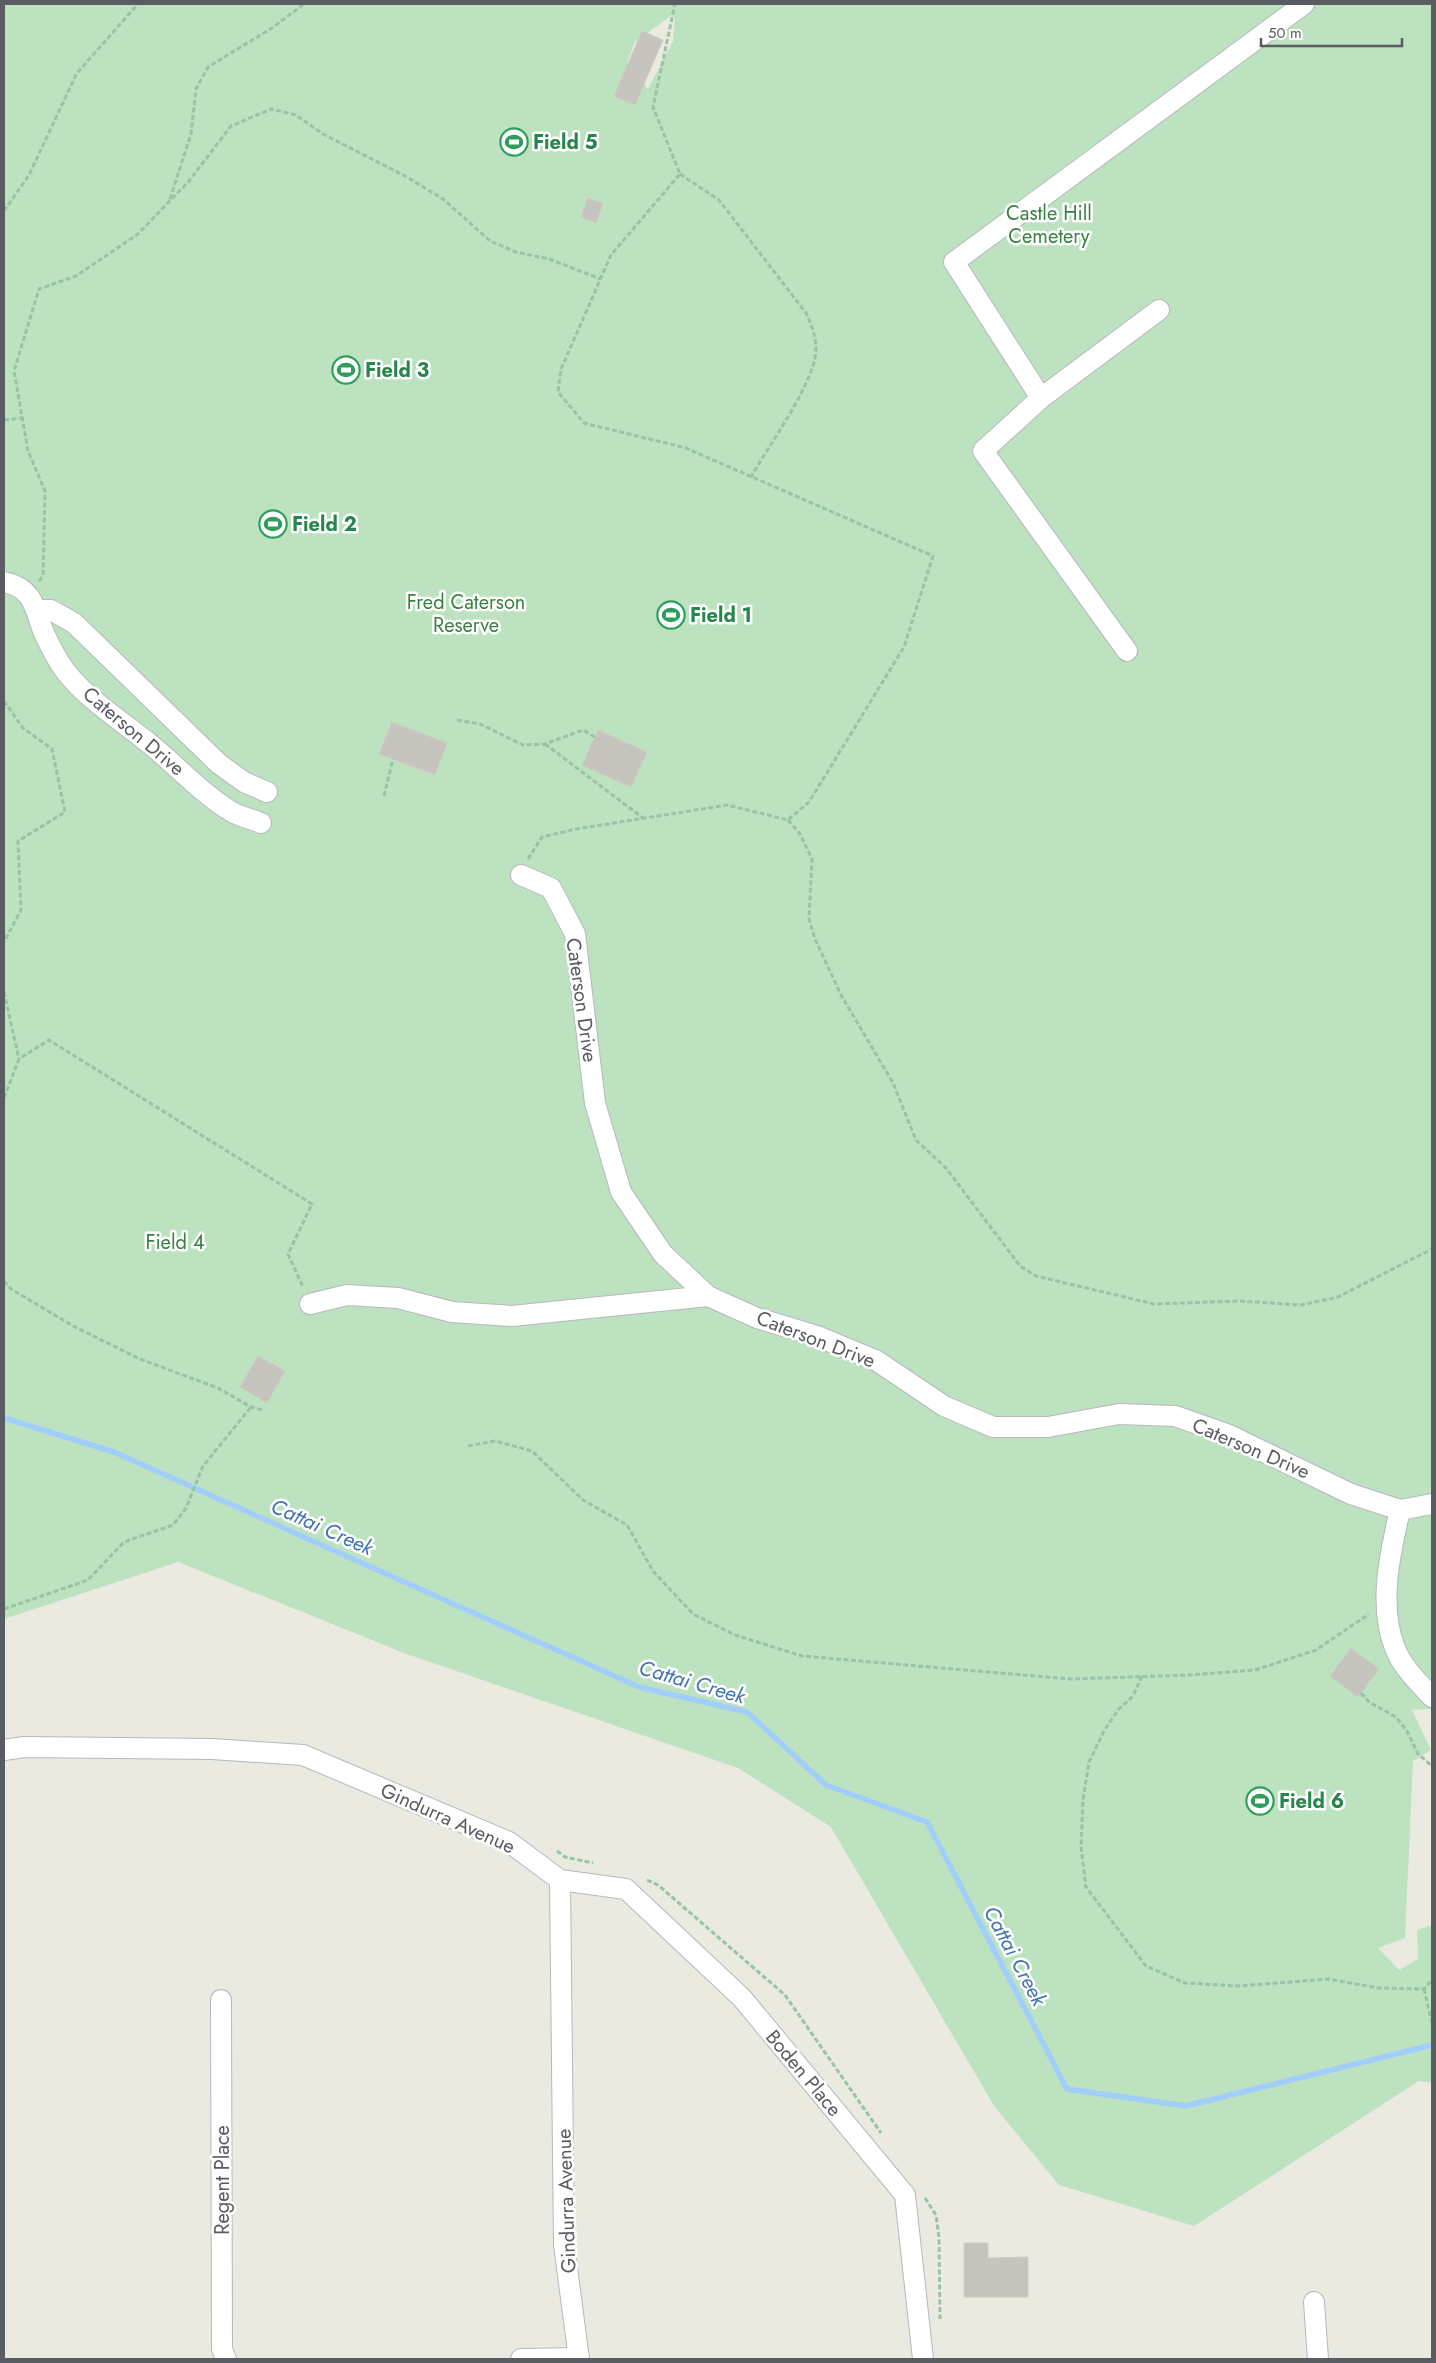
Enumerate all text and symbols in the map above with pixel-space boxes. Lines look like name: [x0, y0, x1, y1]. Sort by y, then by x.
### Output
scale bar: [1261, 15, 1402, 47]
text: 50 m: [1268, 22, 1302, 44]
sports icon: Field 5: [499, 127, 529, 157]
place label: Field 5: [533, 128, 598, 157]
park label: Castle Hill Cemetery: [1006, 199, 1092, 251]
sports icon: Field 3: [331, 355, 361, 385]
place label: Field 3: [365, 356, 429, 385]
sports icon: Field 2: [258, 509, 288, 539]
place label: Field 2: [292, 510, 357, 539]
park label: Fred Caterson Reserve: [407, 588, 525, 640]
sports icon: Field 1: [656, 600, 686, 630]
place label: Field 1: [690, 601, 752, 630]
street label: Caterson Drive: [76, 680, 191, 783]
street label: Caterson Drive: [558, 936, 605, 1064]
park label: Field 4: [145, 1228, 205, 1257]
street label: Caterson Drive: [752, 1303, 879, 1375]
street label: Caterson Drive: [1187, 1411, 1314, 1486]
water label: Cattai Creek: [266, 1491, 379, 1563]
water label: Cattai Creek: [635, 1653, 750, 1712]
street label: Gindurra Avenue: [376, 1776, 520, 1861]
sports icon: Field 6: [1245, 1786, 1275, 1816]
place label: Field 6: [1279, 1787, 1344, 1816]
water label: Cattai Creek: [976, 1901, 1054, 2012]
street label: Boden Place: [759, 2024, 849, 2123]
street label: Regent Place: [208, 2125, 237, 2235]
street label: Gindurra Avenue: [549, 2128, 584, 2274]

